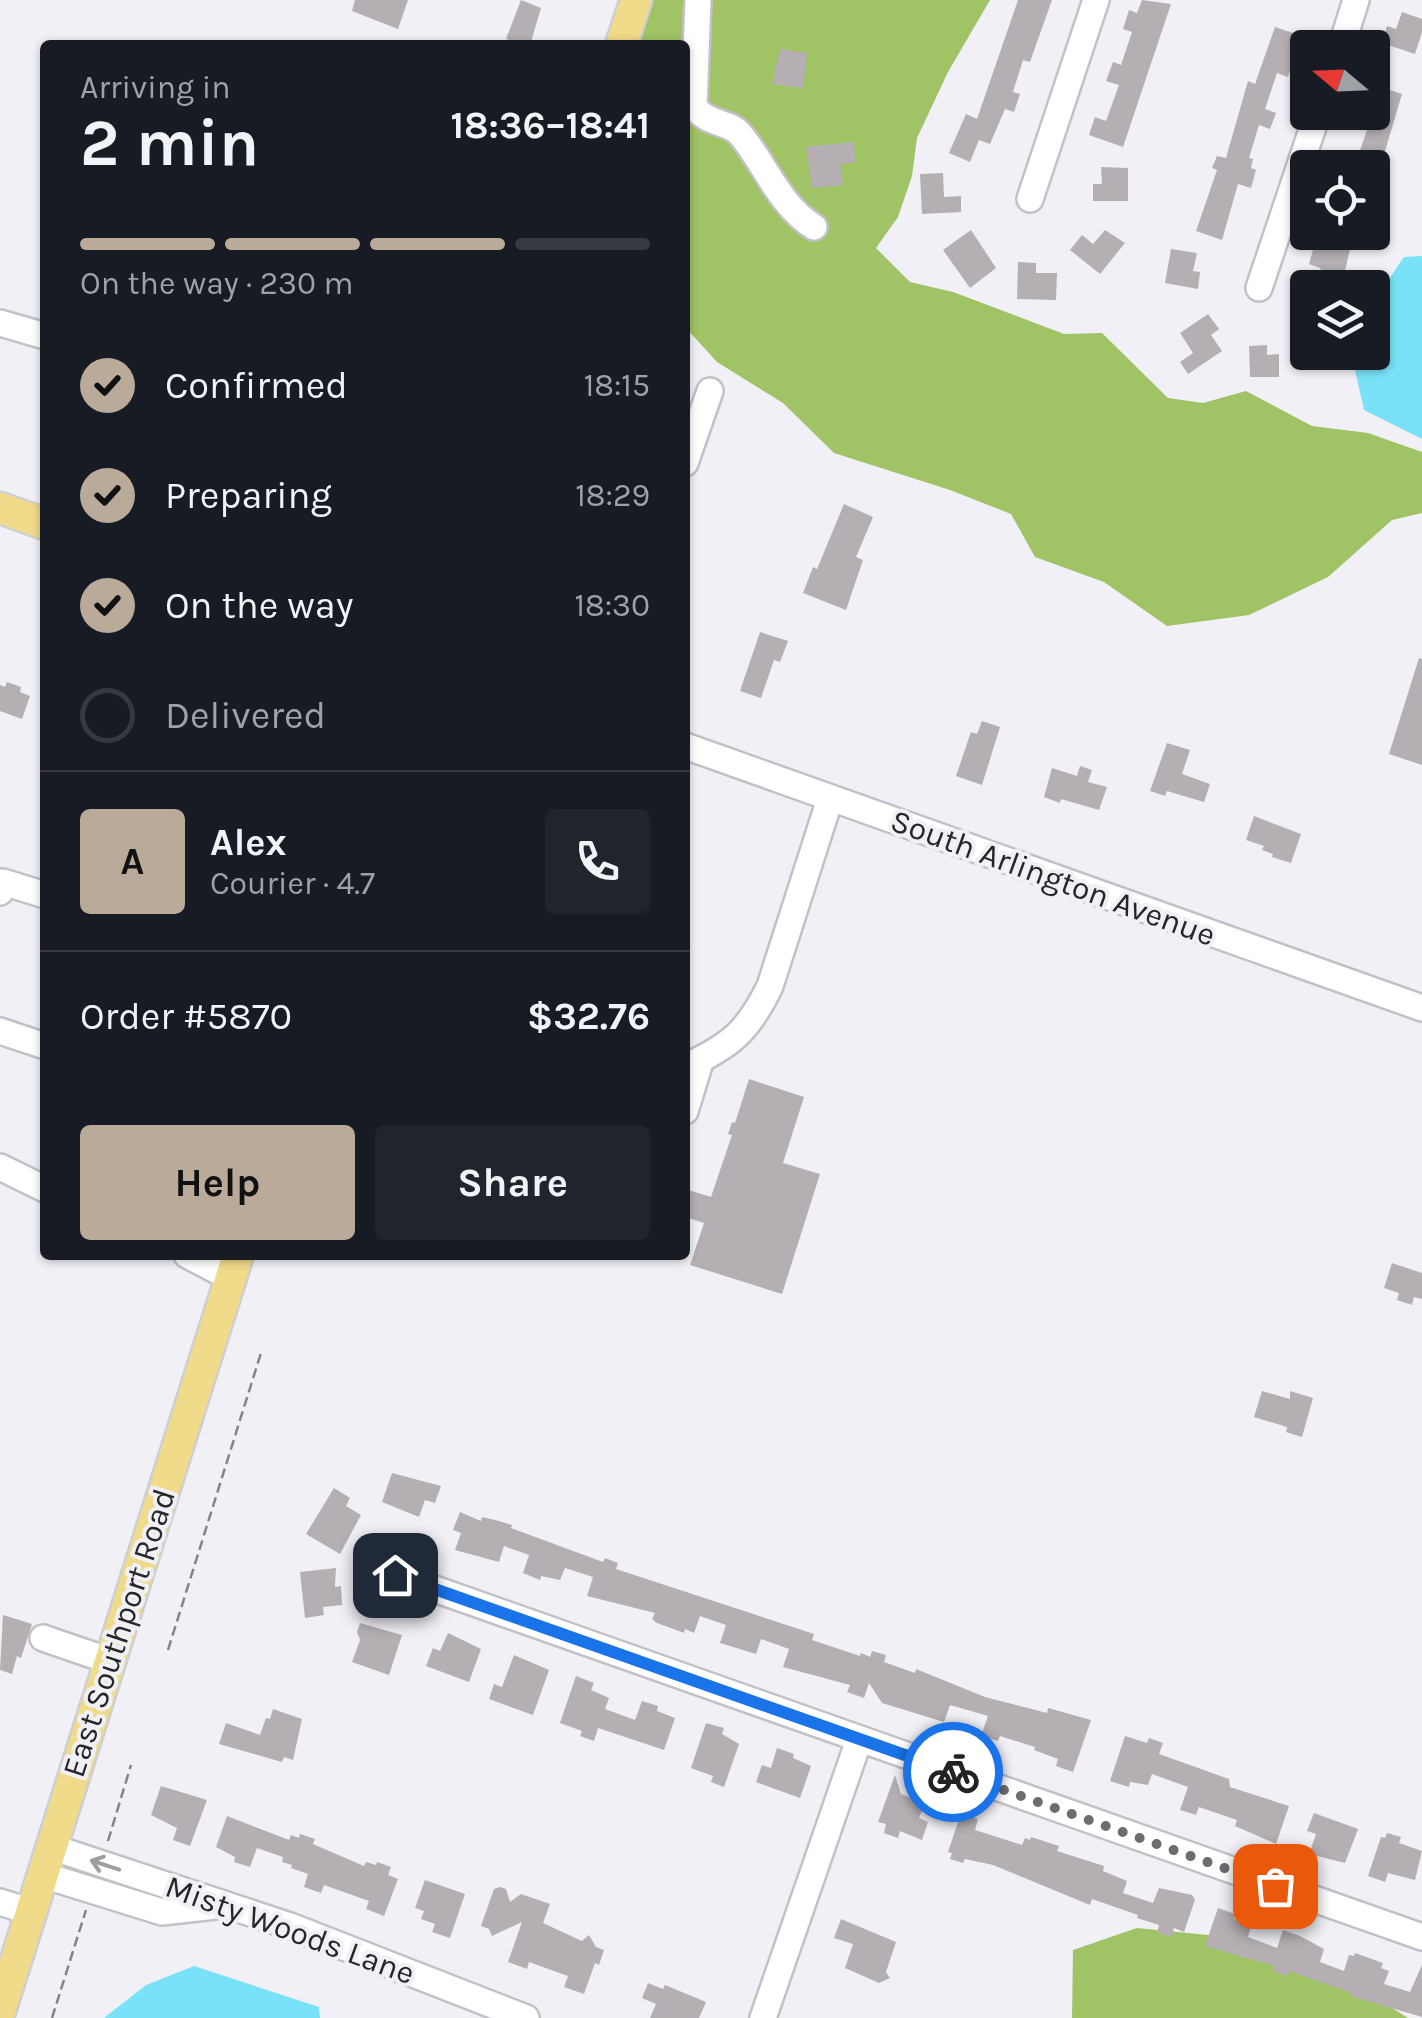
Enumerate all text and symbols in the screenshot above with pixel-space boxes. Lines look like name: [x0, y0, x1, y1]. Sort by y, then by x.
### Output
north arrow: [1290, 30, 1390, 130]
map controls: [1290, 30, 1390, 370]
text: Arriving in: [80, 69, 231, 106]
text: 18:36–18:41: [450, 103, 650, 148]
text: 2 min: [80, 105, 259, 181]
button: locate: [1290, 150, 1390, 250]
text: On the way · 230 m: [80, 265, 354, 302]
button: layers: [1290, 270, 1390, 370]
icon: check: [80, 358, 135, 413]
text: Confirmed: [165, 363, 348, 408]
text: 18:15: [584, 367, 650, 404]
icon: check: [80, 468, 135, 523]
text: Preparing: [165, 473, 332, 518]
text: 18:29: [575, 477, 650, 514]
icon: check: [80, 578, 135, 633]
text: On the way: [165, 583, 353, 628]
text: 18:30: [574, 587, 650, 624]
text: Delivered: [165, 693, 326, 738]
street label: South Arlington Avenue: [886, 802, 1220, 954]
button: phone: [545, 809, 650, 914]
text: Alex: [210, 820, 287, 865]
text: A: [121, 839, 144, 884]
text: Courier · 4.7: [210, 865, 375, 902]
text: Order #5870: [80, 994, 292, 1039]
text: $32.76: [527, 994, 650, 1039]
button: Help: [80, 1125, 355, 1240]
button: Share: [375, 1125, 650, 1240]
street label: East Southport Road: [55, 1484, 183, 1782]
pin: [353, 1533, 438, 1618]
icon: home: [368, 1548, 423, 1603]
courier: [903, 1722, 1003, 1822]
icon: bike: [926, 1745, 981, 1800]
pin: [1233, 1844, 1318, 1929]
one-way arrow: [89, 1854, 121, 1872]
icon: bag: [1248, 1859, 1303, 1914]
street label: Misty Woods Lane: [160, 1868, 420, 1992]

